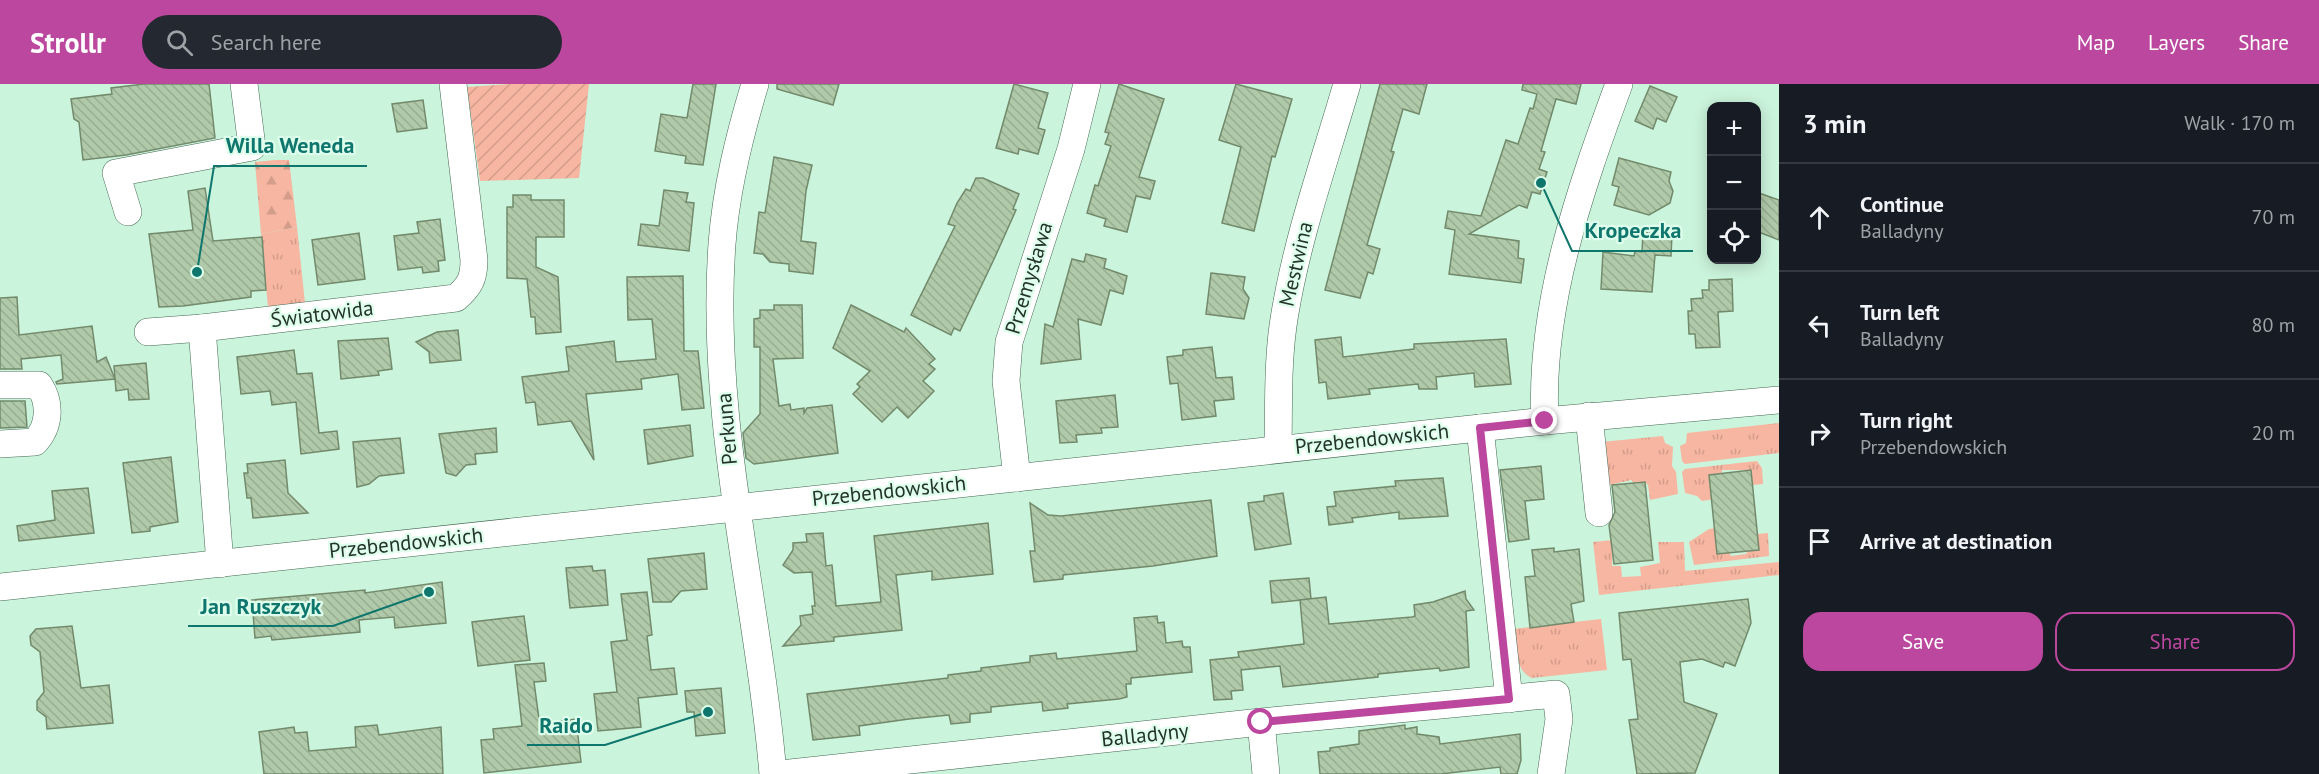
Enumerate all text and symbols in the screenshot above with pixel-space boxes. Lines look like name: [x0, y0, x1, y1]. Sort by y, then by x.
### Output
search box: [142, 15, 562, 69]
text: Strollr: [30, 24, 106, 61]
icon: search: [163, 26, 196, 59]
text: Search here: [211, 28, 322, 56]
text: Map: [2077, 29, 2115, 56]
text: Layers: [2148, 29, 2205, 56]
text: Share: [2238, 29, 2289, 56]
map controls: [1707, 102, 1761, 264]
button: +: [1707, 102, 1761, 156]
text: 3 min: [1803, 107, 1866, 140]
text: Walk · 170 m: [2184, 110, 2295, 136]
callout: Willa Weneda: [214, 126, 367, 166]
text: Willa Weneda: [226, 131, 354, 159]
button: −: [1707, 156, 1761, 210]
text: Continue: [1860, 190, 1944, 218]
icon: ahead: [1803, 201, 1836, 234]
text: 70 m: [2252, 204, 2295, 230]
button: locate: [1707, 210, 1761, 264]
callout: Kropeczka: [1572, 211, 1693, 251]
text: Kropeczka: [1585, 216, 1681, 244]
street label: Przemysława: [999, 218, 1058, 337]
text: Balladyny: [1860, 218, 1944, 244]
street label: Mestwina: [1273, 219, 1318, 309]
street label: Światowida: [269, 294, 375, 333]
text: Turn left: [1860, 298, 1940, 326]
icon: left: [1803, 309, 1836, 342]
text: 80 m: [2252, 312, 2295, 338]
text: Balladyny: [1860, 326, 1944, 352]
street label: Perkuna: [710, 392, 743, 466]
text: Turn right: [1860, 406, 1952, 434]
route end: [1531, 407, 1557, 433]
street label: Przebendowskich: [1294, 417, 1450, 460]
icon: right: [1803, 417, 1836, 450]
text: 20 m: [2252, 420, 2295, 446]
text: Przebendowskich: [1860, 434, 2007, 460]
street label: Przebendowskich: [811, 469, 967, 512]
street label: Przebendowskich: [328, 521, 484, 564]
icon: arrive: [1803, 525, 1836, 558]
text: Arrive at destination: [1860, 527, 2052, 555]
callout: Jan Ruszczyk: [188, 586, 333, 626]
text: Jan Ruszczyk: [200, 592, 322, 620]
button: Save: [1803, 612, 2043, 671]
button: Share: [2055, 612, 2295, 671]
callout: Raido: [527, 705, 605, 745]
route start: [1247, 708, 1273, 734]
text: Raido: [539, 711, 593, 739]
street label: Balladyny: [1100, 716, 1190, 753]

